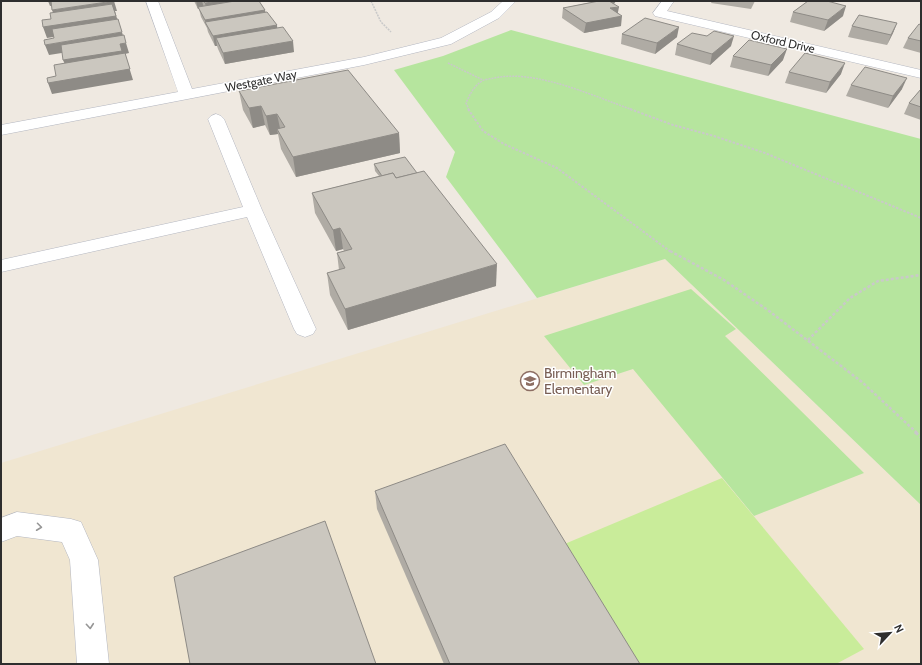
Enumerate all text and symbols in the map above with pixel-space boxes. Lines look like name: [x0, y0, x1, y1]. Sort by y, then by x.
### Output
street label: Oxford Drive: [750, 27, 817, 56]
street label: Westgate Way: [224, 66, 298, 95]
place label: Birmingham Elementary: [544, 364, 616, 398]
school or university icon: Birmingham Elementary: [519, 370, 541, 392]
one-way arrow: [36, 522, 42, 531]
north arrow: [870, 613, 910, 653]
text: N: [891, 622, 907, 635]
one-way arrow: [85, 623, 94, 629]

